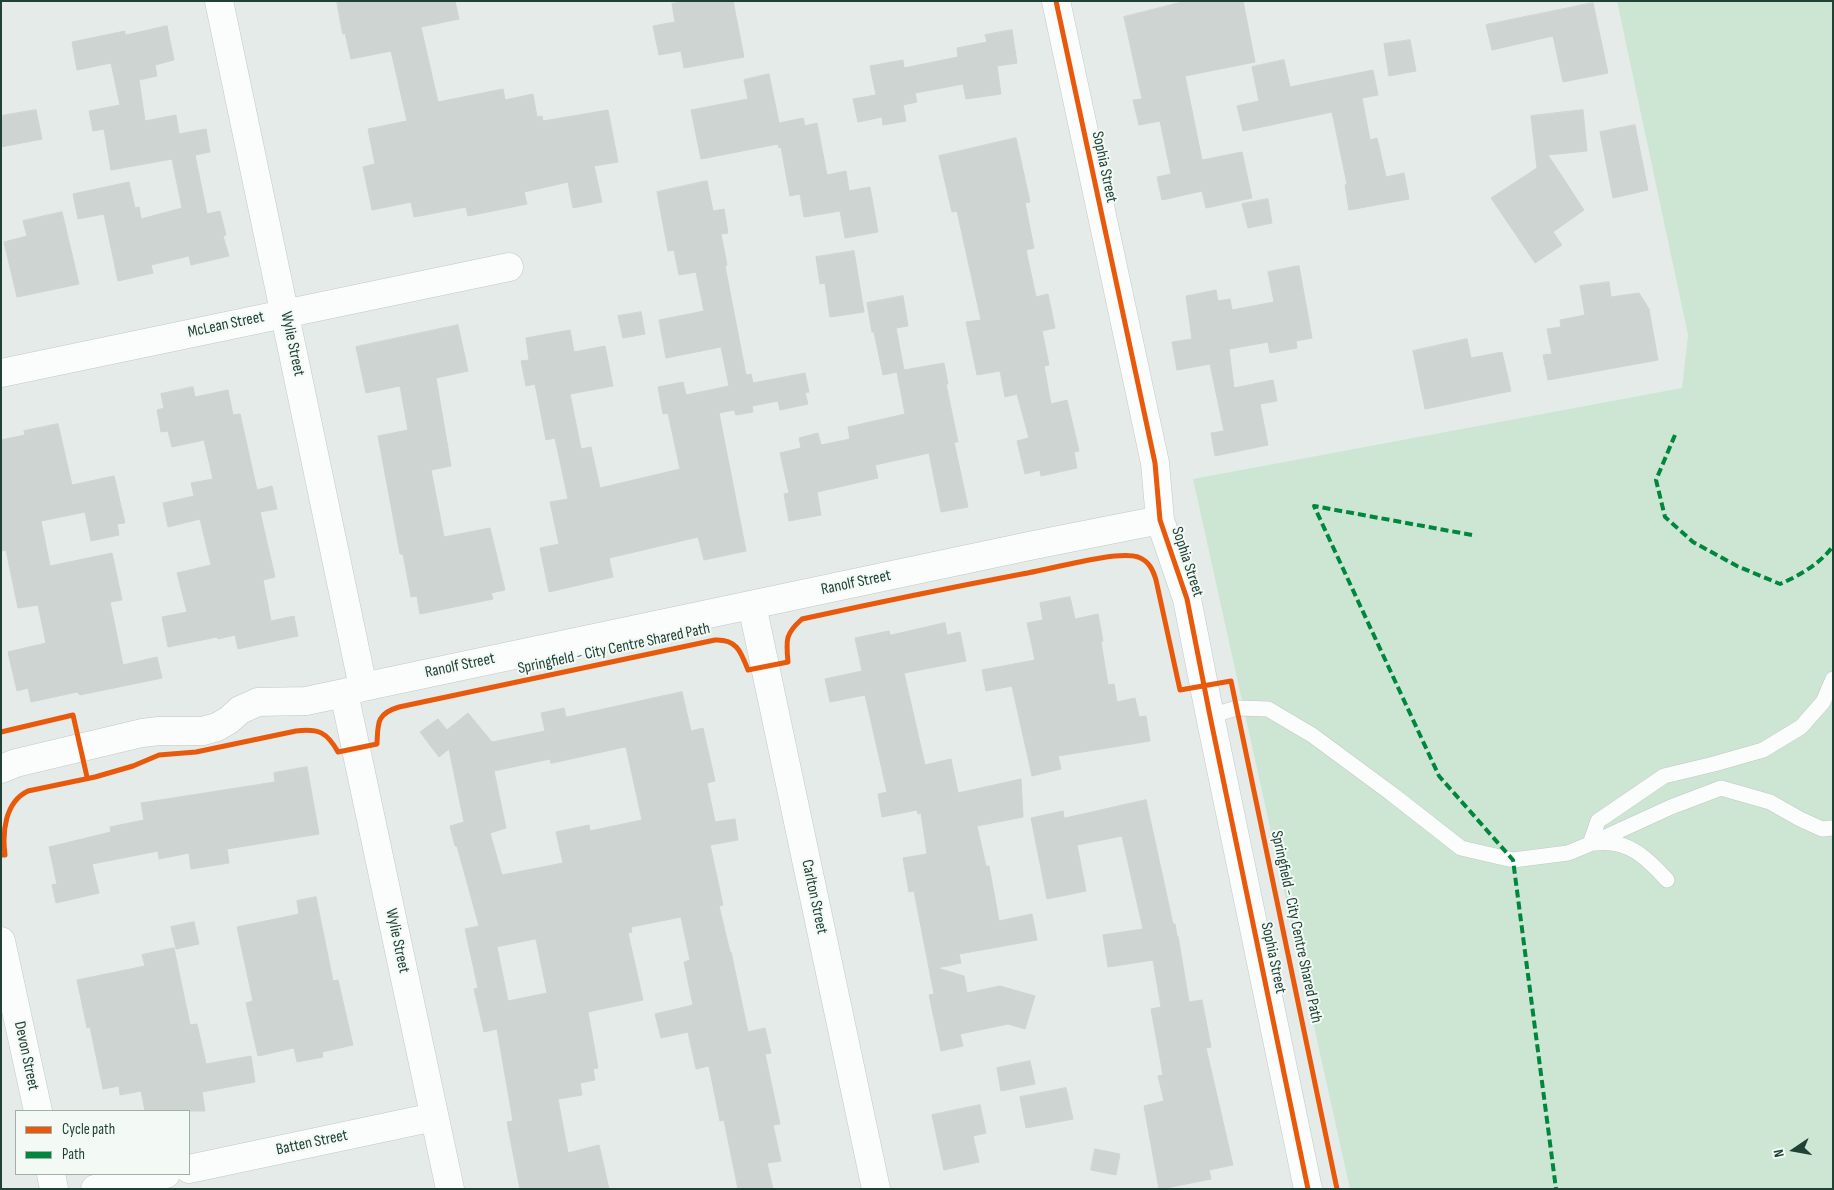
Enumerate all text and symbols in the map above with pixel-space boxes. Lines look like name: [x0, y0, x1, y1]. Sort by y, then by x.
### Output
street label: Sophia Street: [1087, 130, 1121, 204]
street label: McLean Street: [186, 308, 266, 342]
street label: Wylie Street: [276, 310, 308, 378]
street label: Sophia Street: [1167, 525, 1207, 599]
street label: Ranolf Street: [819, 566, 893, 600]
street label: Springfield - City Centre Shared Path: [516, 619, 712, 679]
street label: Ranolf Street: [423, 649, 497, 683]
street label: Springfield - City Centre Shared Path: [1266, 829, 1326, 1025]
street label: Carlton Street: [797, 858, 831, 936]
street label: Wylie Street: [381, 907, 413, 975]
street label: Sophia Street: [1256, 921, 1290, 995]
street label: Devon Street: [9, 1020, 43, 1092]
legend: [15, 1110, 190, 1175]
text: Cycle path: [62, 1120, 115, 1139]
north arrow: [1769, 1125, 1819, 1175]
street label: Batten Street: [275, 1126, 349, 1160]
text: Path: [62, 1145, 85, 1164]
text: N: [1770, 1148, 1788, 1159]

